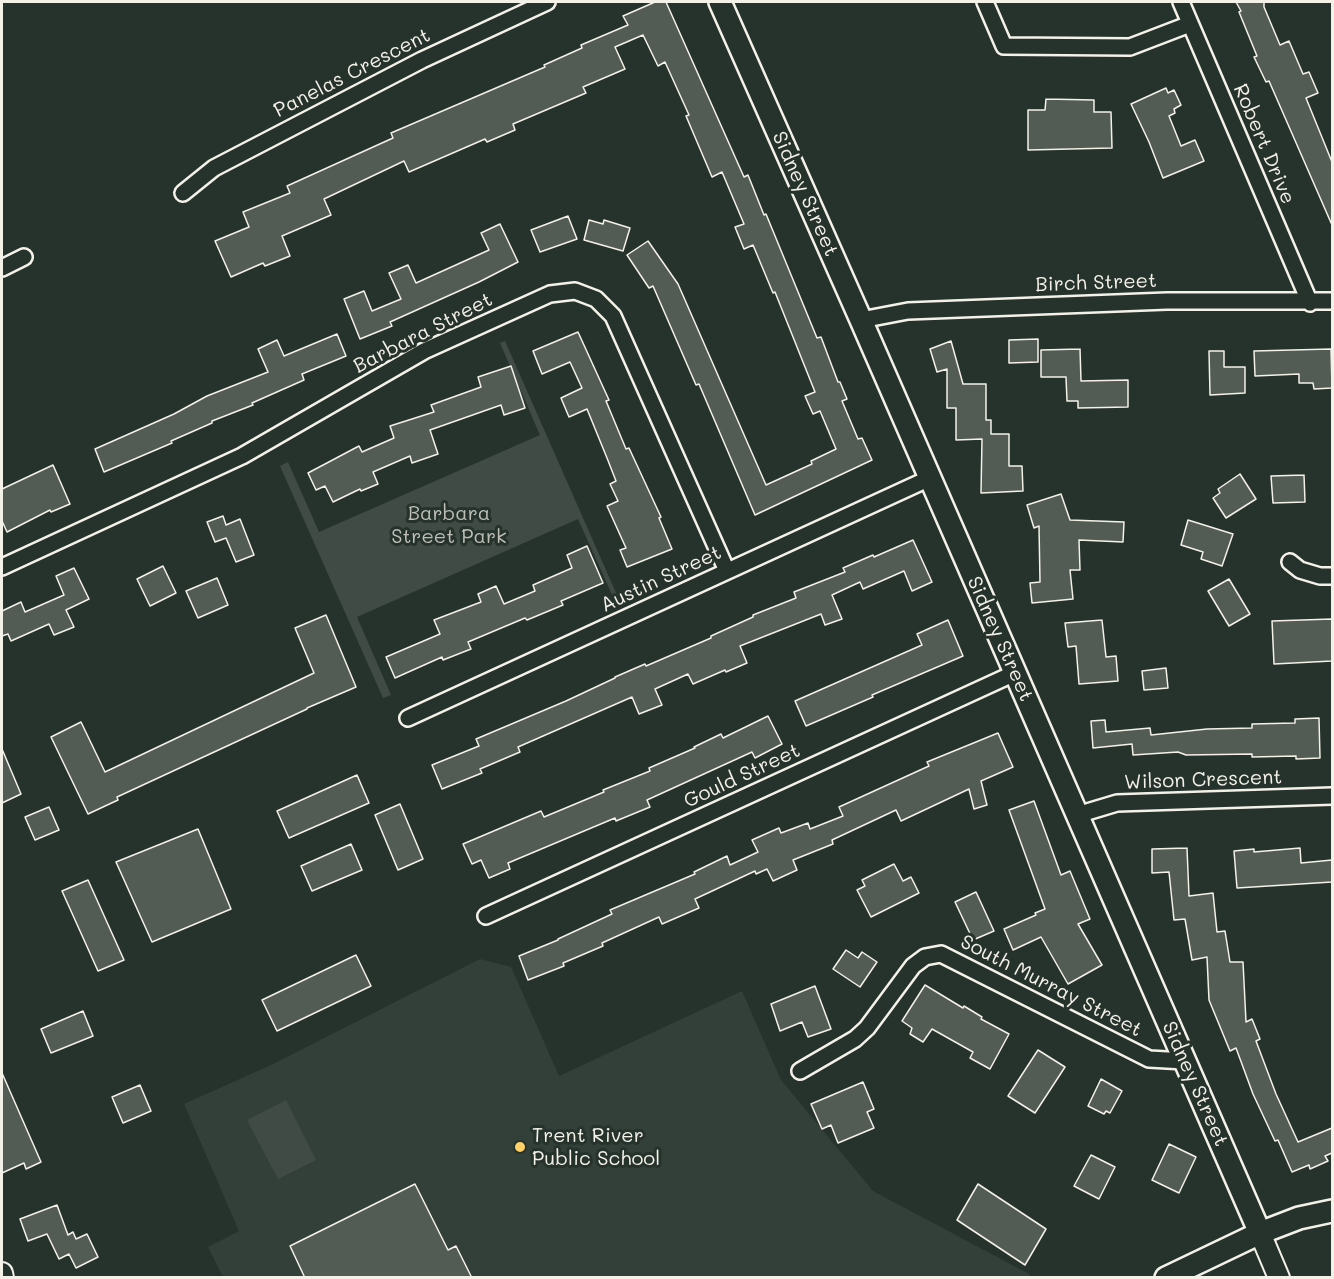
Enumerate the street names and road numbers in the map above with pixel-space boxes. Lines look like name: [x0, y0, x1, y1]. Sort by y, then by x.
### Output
street label: Panelas Crescent: [270, 23, 434, 123]
street label: Robert Drive: [1228, 80, 1300, 208]
street label: Sidney Street: [767, 128, 843, 260]
street label: Birch Street: [1035, 269, 1157, 297]
street label: Barbara Street: [350, 288, 496, 378]
street label: Austin Street: [597, 541, 725, 617]
street label: Sidney Street: [962, 573, 1038, 705]
street label: Gould Street: [680, 739, 804, 813]
street label: Wilson Crescent: [1124, 765, 1282, 795]
street label: South Murray Street: [956, 930, 1146, 1042]
street label: Sidney Street: [1157, 1018, 1233, 1150]

